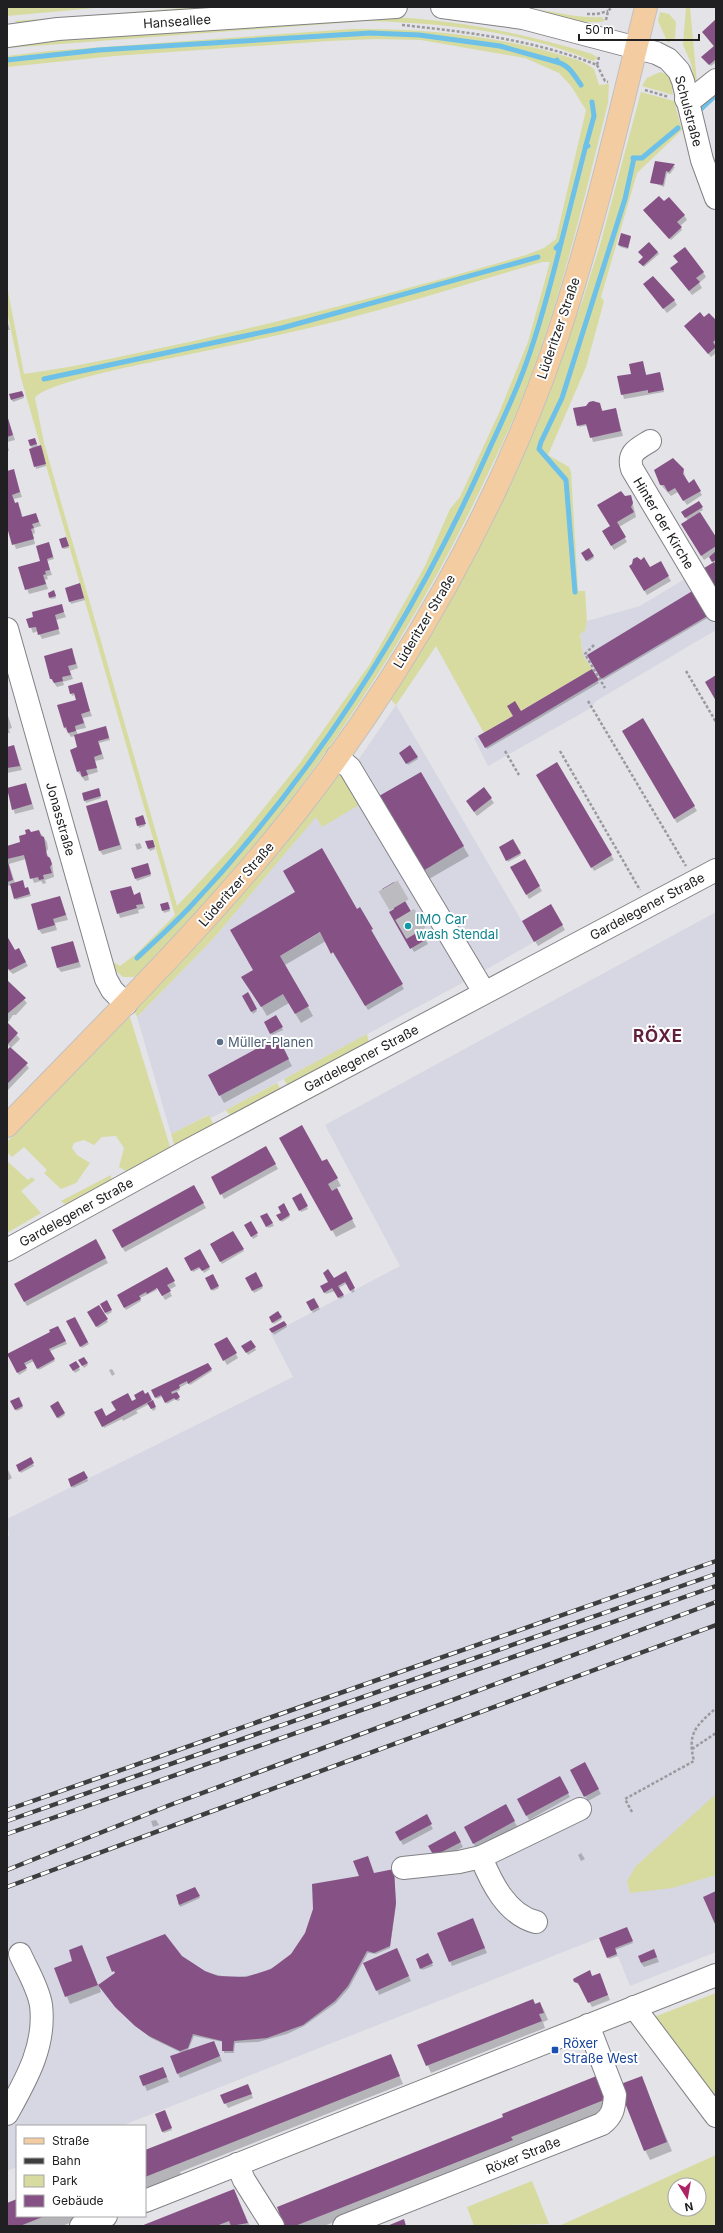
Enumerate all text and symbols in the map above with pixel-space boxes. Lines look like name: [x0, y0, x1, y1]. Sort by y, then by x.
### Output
street label: Hanseallee: [143, 11, 211, 31]
scale bar: [579, 16, 699, 42]
text: 50 m: [585, 22, 614, 37]
street label: Schulstraße: [672, 74, 706, 148]
street label: Lüderitzer Straße: [533, 275, 583, 381]
street label: Hinter der Kirche: [630, 474, 698, 572]
street label: Lüderitzer Straße: [390, 571, 458, 671]
street label: Jonasstraße: [43, 780, 79, 858]
street label: Lüderitzer Straße: [195, 839, 277, 929]
street label: Gardelegener Straße: [587, 869, 707, 943]
place label: IMO Car wash Stendal: [416, 911, 498, 942]
marker: IMO Car wash Stendal: [403, 921, 413, 931]
street label: Gardelegener Straße: [301, 1021, 421, 1095]
district label: RÖXE: [633, 1025, 683, 1046]
place label: Müller-Planen: [228, 1034, 313, 1050]
marker: Müller-Planen: [215, 1037, 225, 1047]
street label: Gardelegener Straße: [16, 1174, 136, 1250]
place label: Röxer Straße West: [563, 2035, 638, 2066]
marker: Röxer Straße West: [550, 2045, 560, 2055]
legend: [16, 2125, 146, 2217]
text: Straße: [52, 2133, 89, 2148]
street label: Röxer Straße: [483, 2133, 563, 2177]
text: Bahn: [52, 2153, 81, 2168]
text: Park: [52, 2173, 78, 2188]
north arrow: [667, 2177, 707, 2217]
text: Gebäude: [52, 2193, 104, 2208]
text: N: [683, 2199, 694, 2214]

